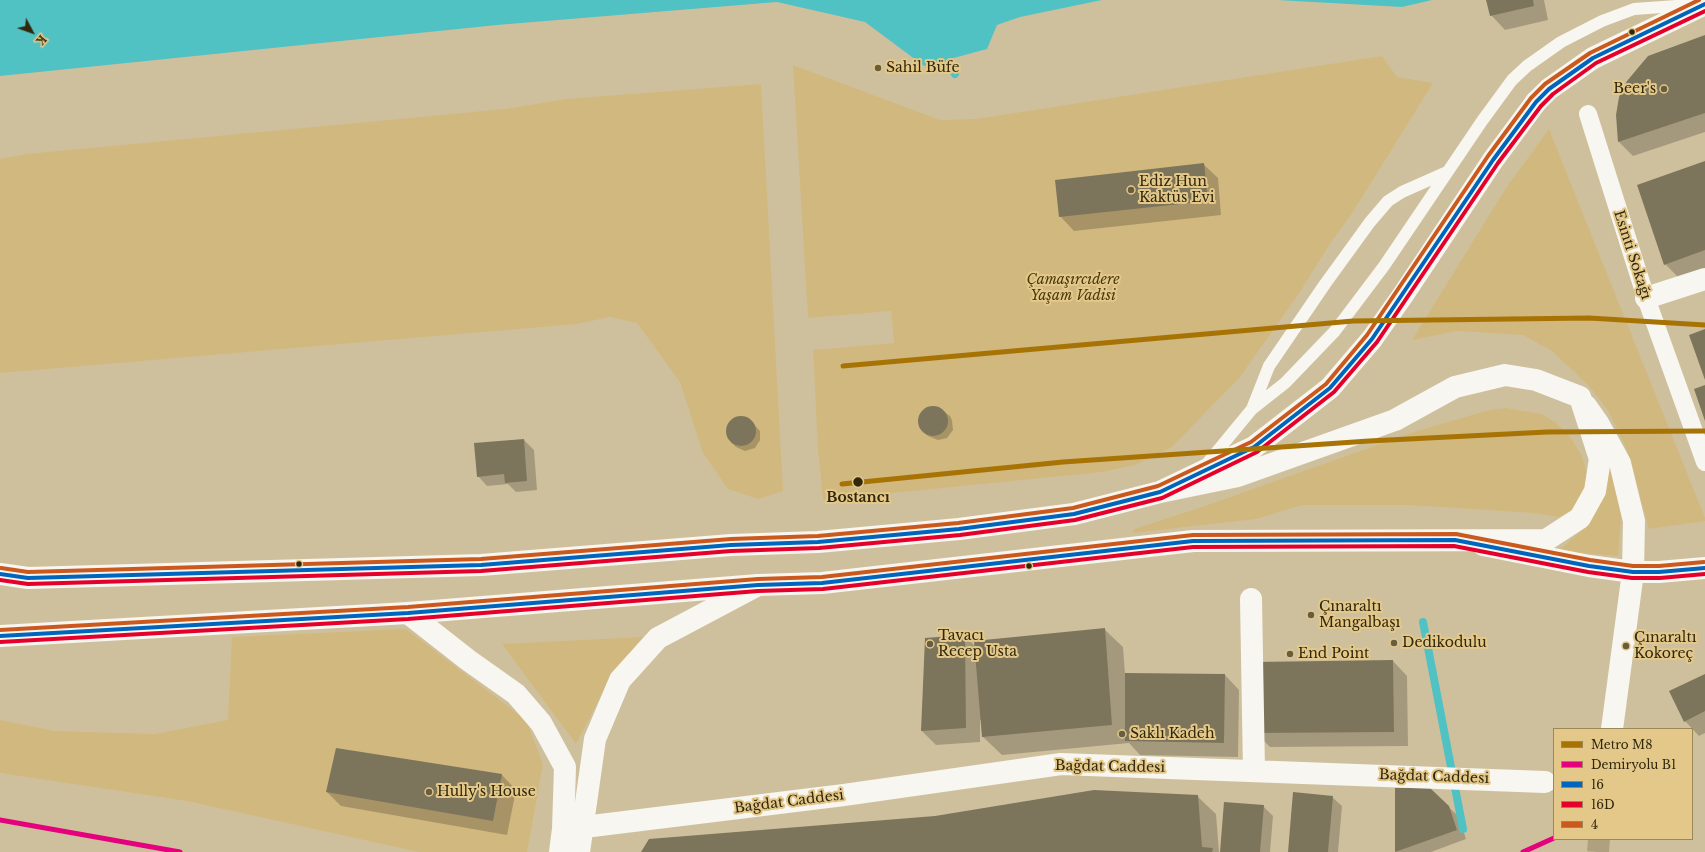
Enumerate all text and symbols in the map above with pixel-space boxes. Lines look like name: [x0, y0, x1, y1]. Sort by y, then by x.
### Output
north arrow: [12, 12, 52, 52]
unlabelled marker: [1627, 27, 1637, 37]
text: K: [33, 32, 49, 48]
place label: Sahil Büfe: [886, 60, 959, 76]
marker: Sahil Büfe: [873, 63, 883, 73]
place label: Beer's: [1613, 81, 1656, 97]
marker: Beer's: [1659, 84, 1669, 94]
place label: Ediz Hun Kaktüs Evi: [1139, 174, 1215, 206]
marker: Ediz Hun Kaktüs Evi: [1126, 185, 1136, 195]
street label: Esinti Sokağı: [1610, 208, 1654, 302]
park label: Çamaşırcıdere Yaşam Vadisi: [1026, 272, 1120, 304]
marker: Bostancı: [851, 475, 865, 489]
place label: Bostancı: [826, 490, 890, 506]
unlabelled marker: [294, 559, 304, 569]
unlabelled marker: [1024, 561, 1034, 571]
place label: Çınaraltı Mangalbaşı: [1319, 599, 1400, 632]
marker: Çınaraltı Mangalbaşı: [1306, 610, 1316, 620]
place label: Tavacı Recep Usta: [938, 628, 1017, 660]
place label: Çınaraltı Kokoreç: [1634, 630, 1696, 662]
place label: Dedikodulu: [1402, 635, 1487, 651]
marker: Dedikodulu: [1389, 638, 1399, 648]
marker: Tavacı Recep Usta: [925, 639, 935, 649]
marker: Çınaraltı Kokoreç: [1621, 641, 1631, 651]
place label: End Point: [1298, 646, 1369, 662]
marker: End Point: [1285, 649, 1295, 659]
place label: Saklı Kadeh: [1130, 726, 1215, 742]
legend: [1553, 728, 1693, 840]
marker: Saklı Kadeh: [1117, 729, 1127, 739]
text: Metro M8: [1591, 737, 1652, 752]
text: Demiryolu B1: [1591, 757, 1676, 772]
street label: Bağdat Caddesi: [1055, 758, 1165, 776]
street label: Bağdat Caddesi: [1379, 767, 1489, 787]
text: 16: [1591, 777, 1604, 792]
place label: Hully's House: [437, 784, 536, 800]
marker: Hully's House: [424, 787, 434, 797]
street label: Bağdat Caddesi: [733, 787, 845, 817]
text: 16D: [1591, 797, 1615, 812]
text: 4: [1591, 817, 1598, 832]

